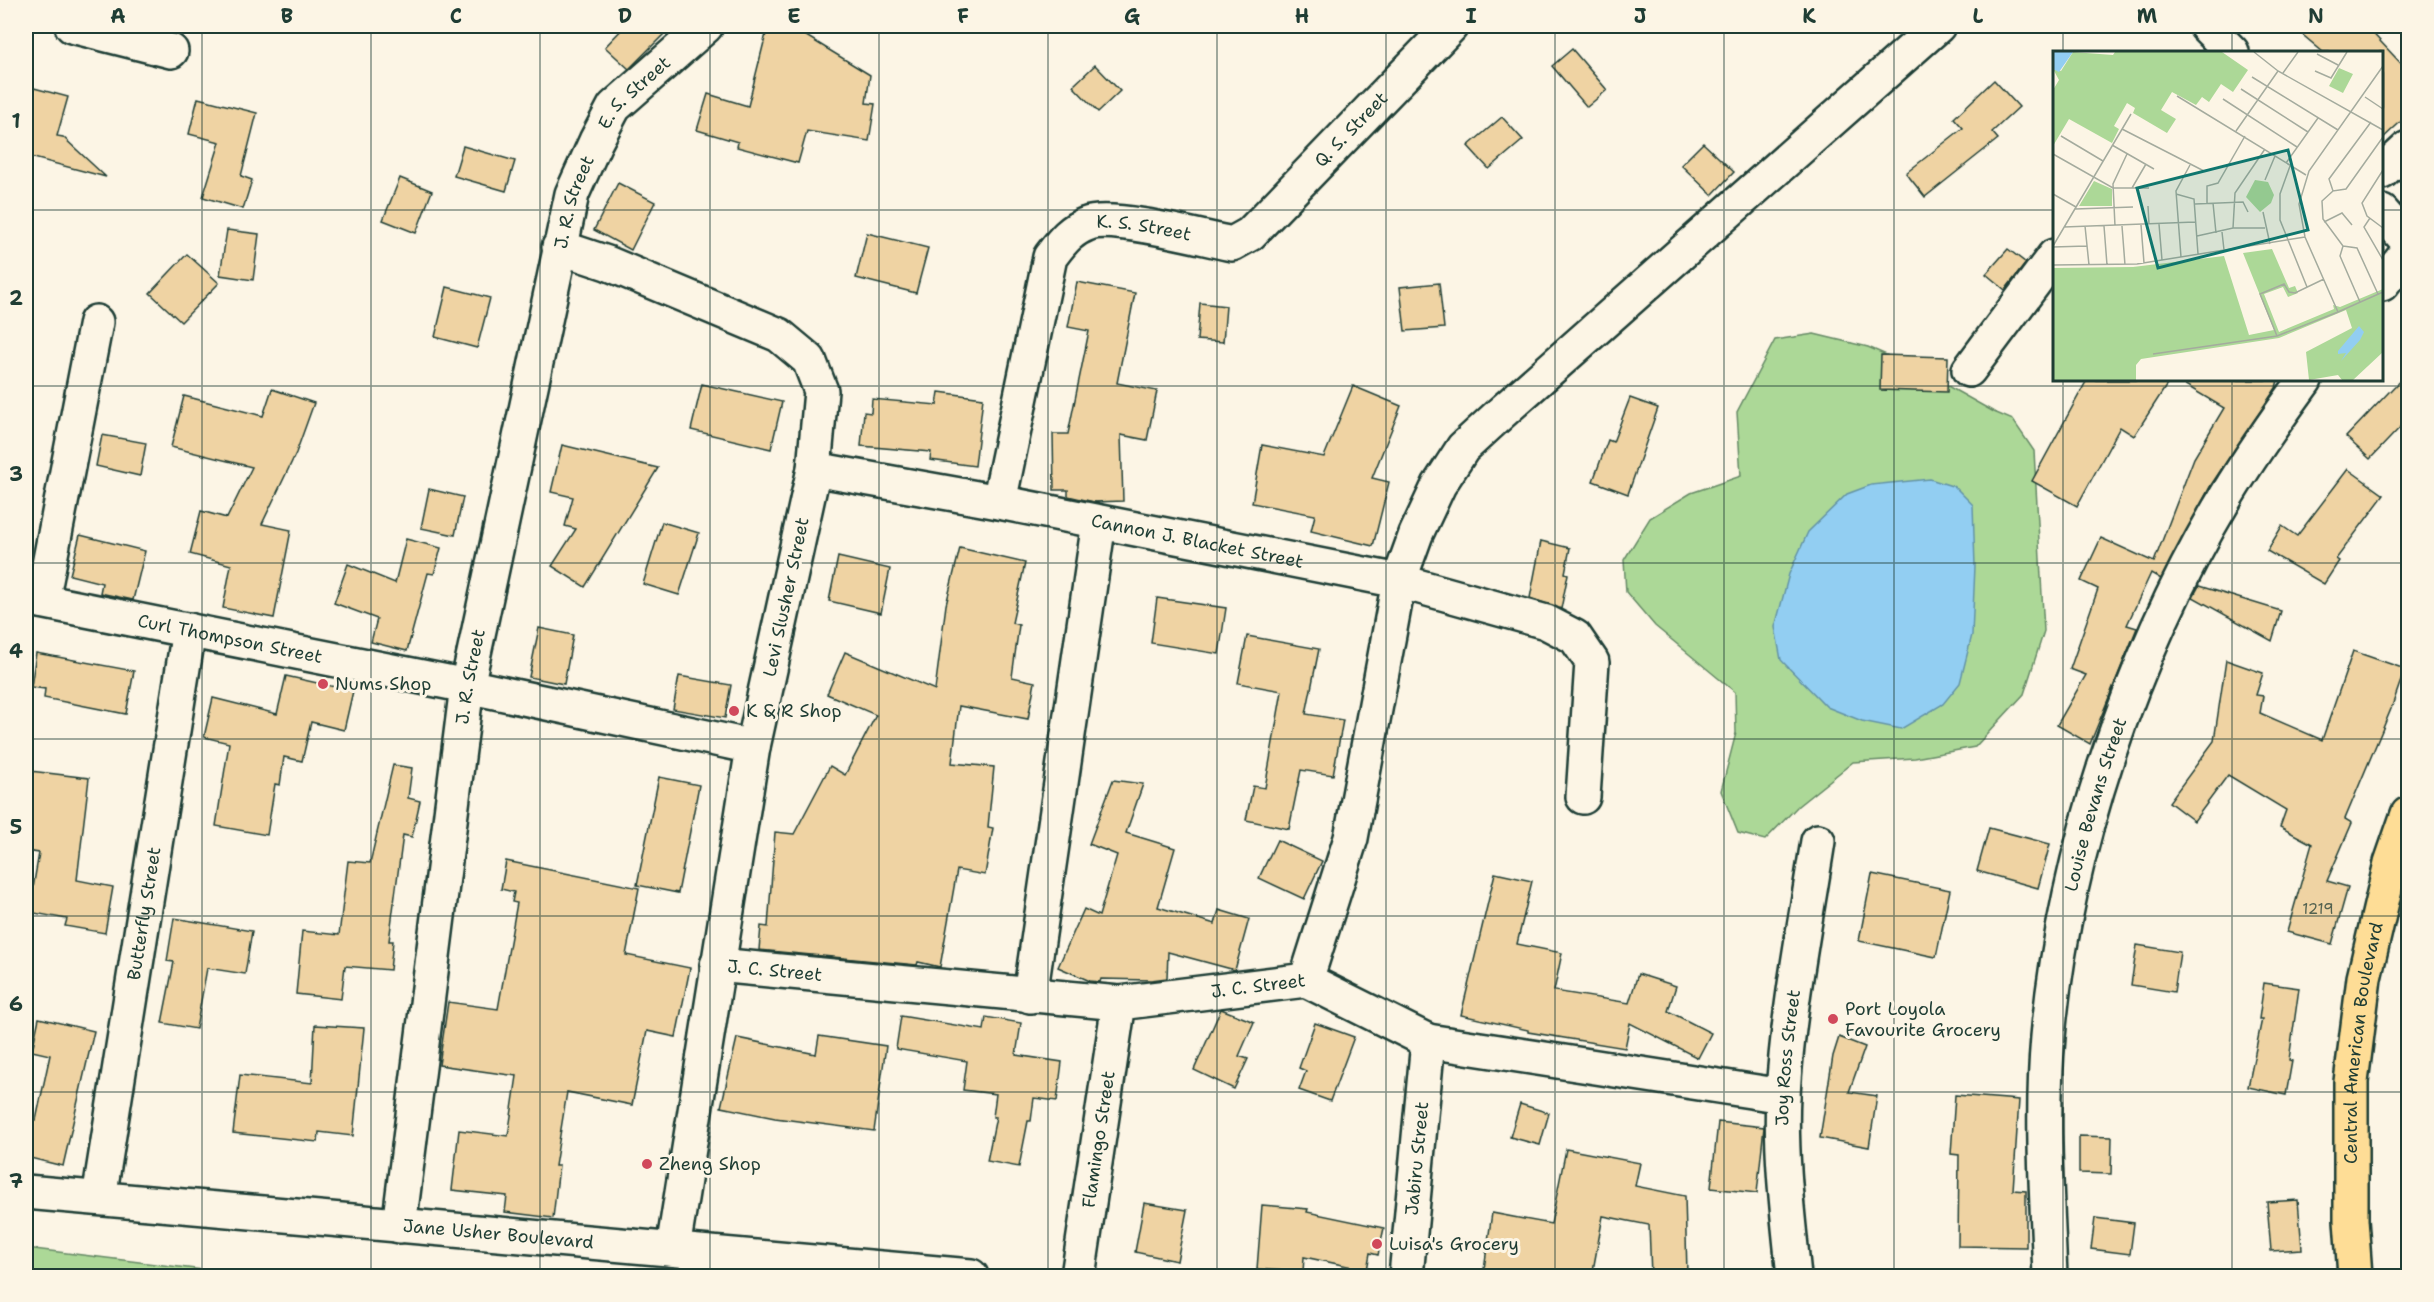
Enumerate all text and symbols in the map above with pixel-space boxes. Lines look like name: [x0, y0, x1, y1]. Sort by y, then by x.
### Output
text: A: [110, 3, 126, 29]
text: B: [281, 3, 293, 29]
text: C: [450, 3, 462, 29]
text: D: [618, 3, 632, 29]
text: E: [787, 3, 801, 29]
text: F: [957, 3, 969, 29]
text: G: [1124, 3, 1140, 29]
text: H: [1295, 3, 1309, 29]
text: I: [1465, 3, 1477, 29]
text: J: [1634, 3, 1647, 29]
text: K: [1802, 3, 1816, 29]
text: L: [1973, 3, 1984, 29]
text: M: [2137, 3, 2158, 29]
text: N: [2308, 3, 2324, 29]
street label: E. S. Street: [592, 51, 676, 133]
inset map: [2053, 51, 2383, 381]
street label: Q. S. Street: [1309, 86, 1393, 172]
text: 1: [11, 108, 21, 134]
street label: J. R. Street: [549, 152, 600, 251]
street label: K. S. Street: [1096, 209, 1194, 247]
text: 2: [9, 285, 23, 311]
text: 3: [9, 461, 23, 487]
street label: Cannon J. Blacket Street: [1089, 508, 1306, 574]
street label: Levi Slusher Street: [757, 515, 815, 679]
street label: Curl Thompson Street: [136, 609, 325, 669]
street label: J. R. Street: [450, 627, 491, 726]
text: 4: [9, 638, 23, 664]
place label: Nums Shop: [335, 672, 431, 696]
marker: Nums Shop: [316, 677, 330, 691]
place label: K & R Shop: [746, 699, 842, 723]
marker: K & R Shop: [727, 704, 741, 718]
street label: Louise Bevans Street: [2059, 714, 2132, 894]
text: 5: [10, 814, 22, 840]
street label: Butterfly Street: [122, 845, 166, 982]
house number: 1219: [2302, 899, 2334, 919]
street label: Central American Boulevard: [2339, 920, 2389, 1164]
street label: J. C. Street: [726, 954, 823, 987]
street label: J. C. Street: [1209, 968, 1307, 1004]
street label: Joy Ross Street: [1770, 988, 1806, 1126]
text: 6: [9, 991, 23, 1017]
place label: Port Loyola Favourite Grocery: [1845, 997, 2001, 1042]
marker: Port Loyola Favourite Grocery: [1826, 1012, 1840, 1026]
street label: Flamingo Street: [1076, 1069, 1121, 1210]
street label: Jabiru Street: [1400, 1100, 1434, 1217]
place label: Zheng Shop: [659, 1152, 761, 1176]
marker: Zheng Shop: [640, 1157, 654, 1171]
text: 7: [9, 1168, 23, 1194]
street label: Jane Usher Boulevard: [402, 1214, 595, 1254]
place label: Luisa's Grocery: [1389, 1232, 1519, 1256]
marker: Luisa's Grocery: [1370, 1237, 1384, 1251]

